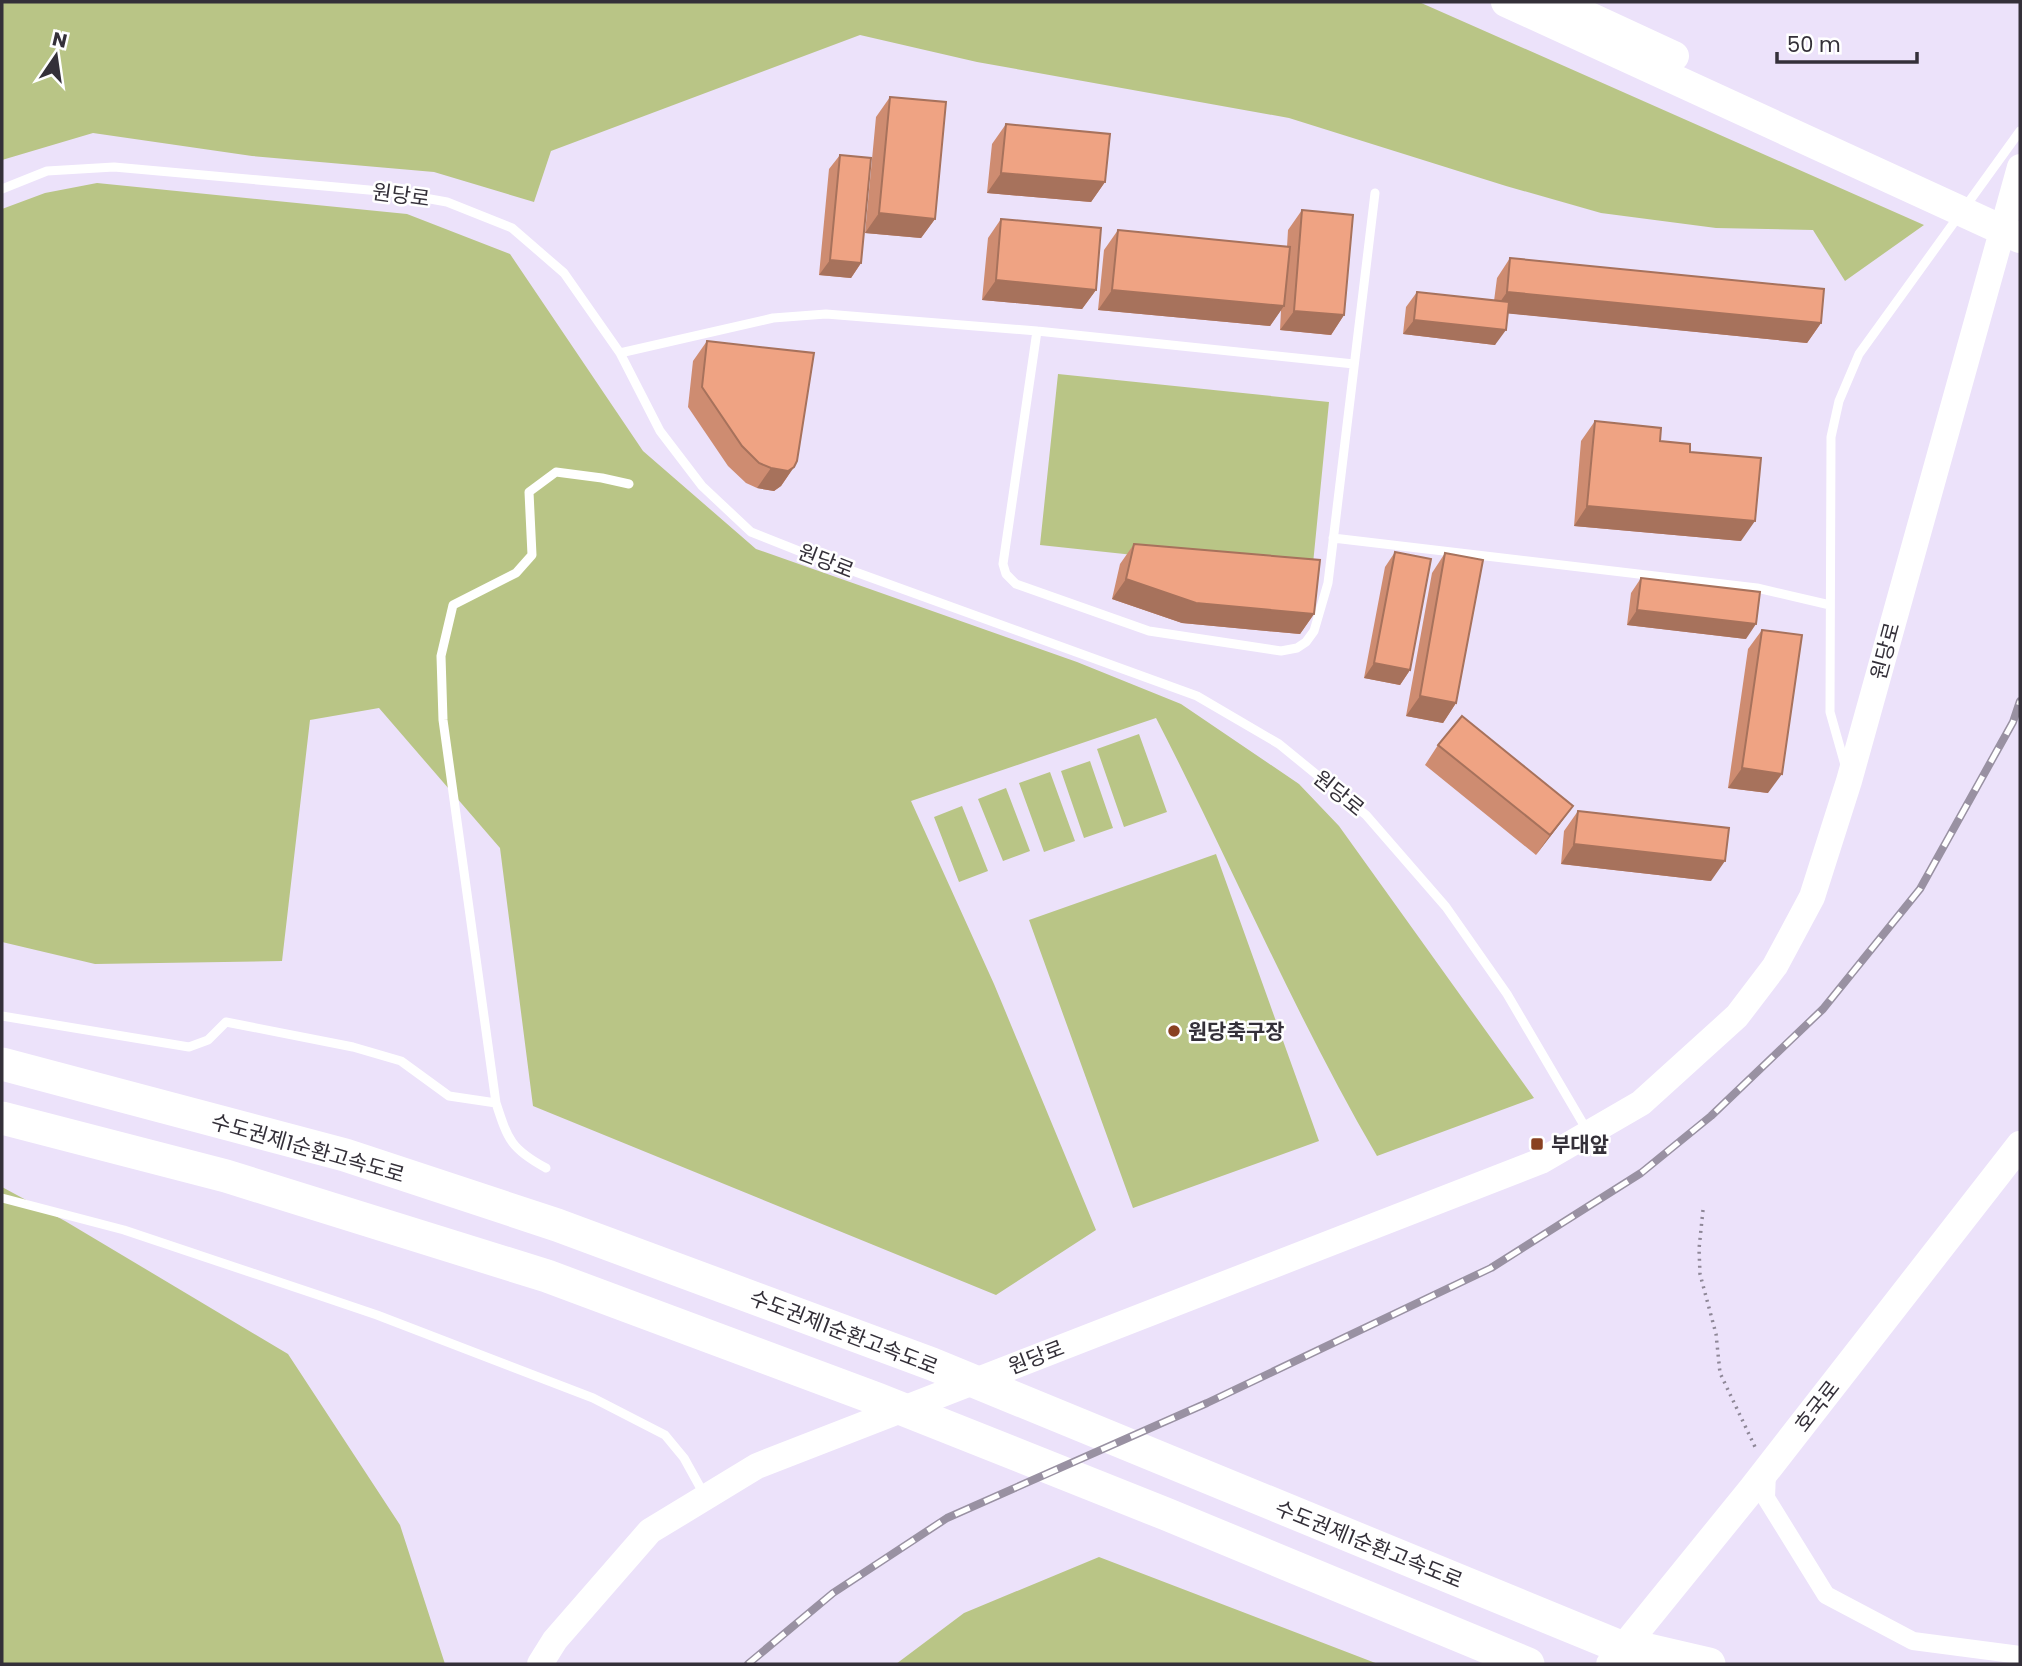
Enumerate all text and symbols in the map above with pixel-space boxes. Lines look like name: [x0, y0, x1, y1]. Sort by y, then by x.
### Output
north arrow: [21, 21, 91, 91]
scale bar: [1777, 21, 1917, 65]
text: N: [50, 25, 70, 55]
text: 50 m: [1787, 30, 1841, 59]
street label: 원당로: [370, 177, 432, 213]
street label: 원당로: [794, 537, 858, 585]
street label: 원당로: [1863, 619, 1907, 683]
street label: 원당로: [1307, 763, 1371, 823]
place label: 원당축구장: [1188, 1017, 1285, 1046]
marker: 원당축구장: [1166, 1023, 1182, 1039]
street label: 수도권제1순환고속도로: [208, 1107, 408, 1189]
place label: 부대앞: [1551, 1130, 1609, 1159]
marker: 부대앞: [1529, 1136, 1545, 1152]
street label: 수도권제1순환고속도로: [745, 1283, 943, 1381]
street label: 원당로: [1004, 1333, 1068, 1381]
street label: 호국로: [1788, 1374, 1846, 1438]
street label: 수도권제1순환고속도로: [1271, 1493, 1467, 1595]

